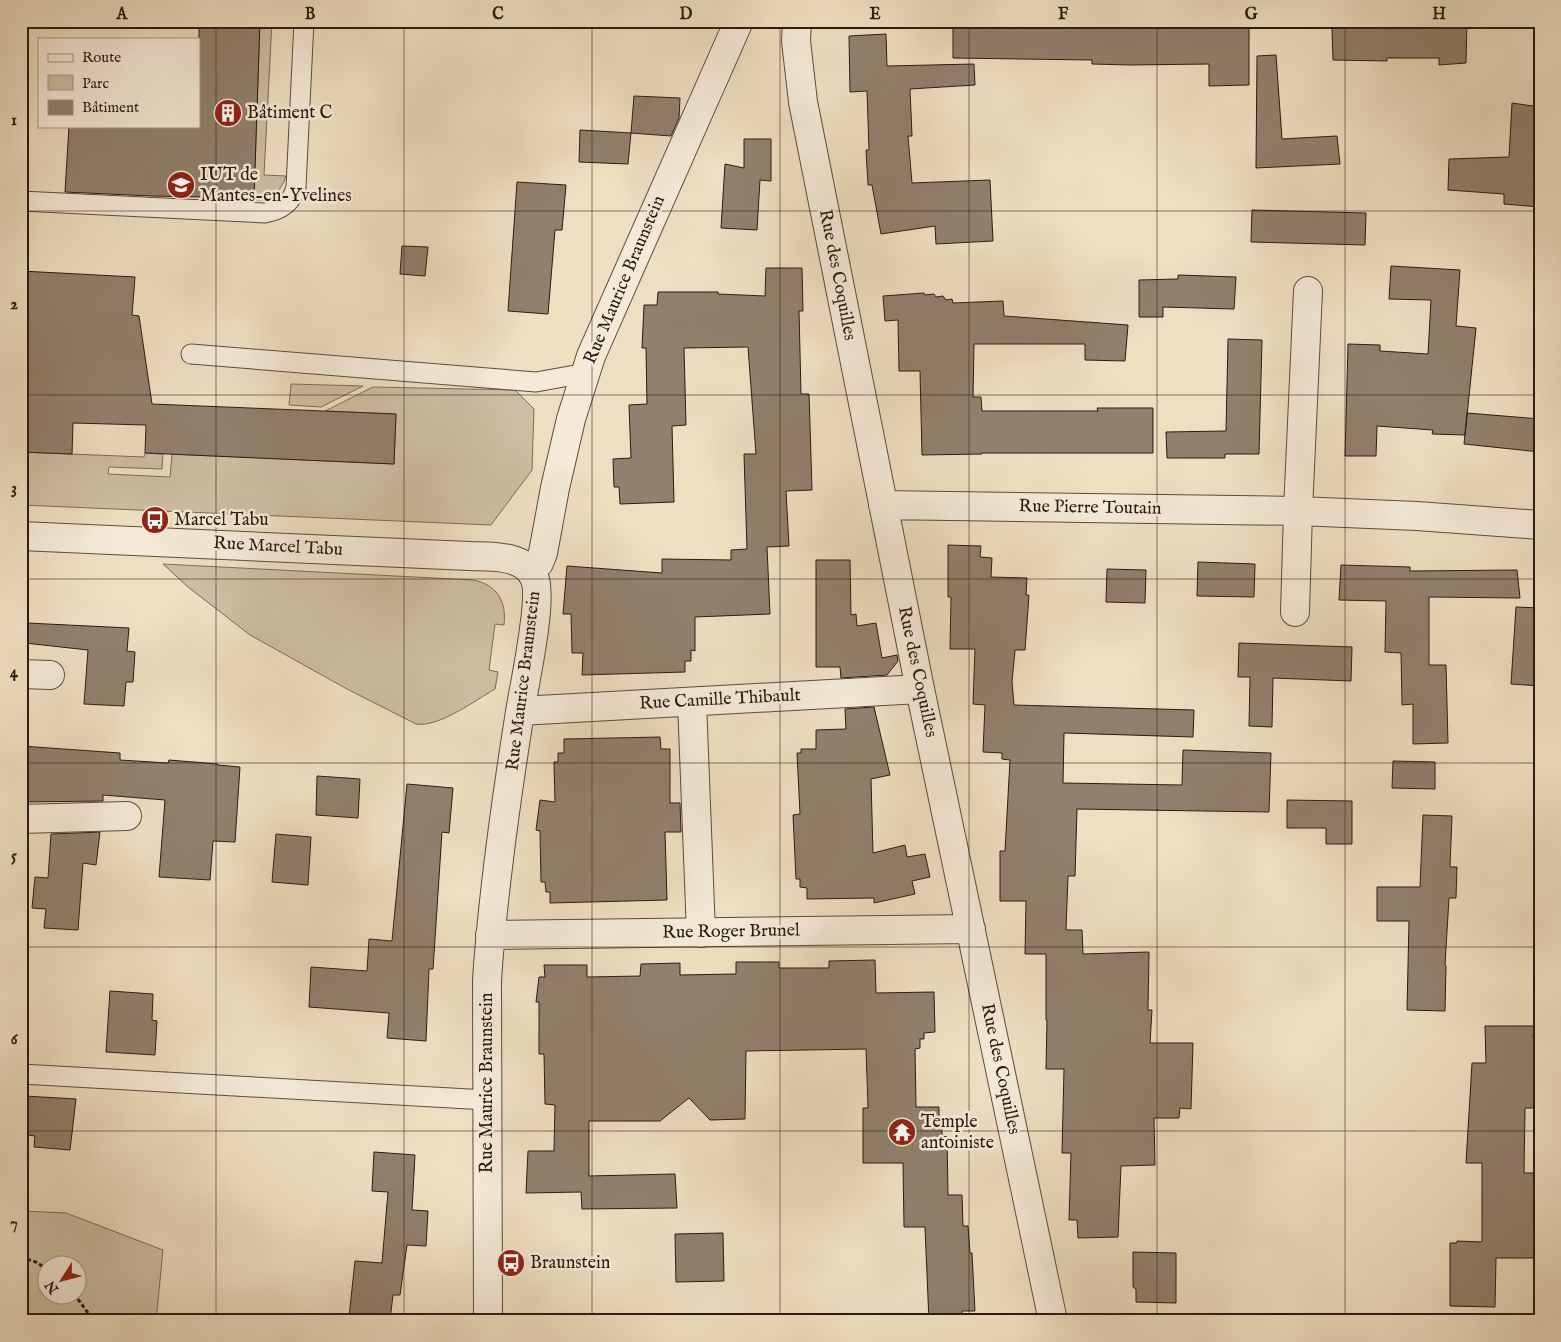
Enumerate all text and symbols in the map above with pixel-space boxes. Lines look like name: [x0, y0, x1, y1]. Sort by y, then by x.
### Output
text: A: [116, 5, 129, 25]
text: B: [305, 5, 316, 25]
text: C: [492, 5, 504, 25]
text: D: [680, 5, 693, 25]
text: E: [869, 5, 881, 25]
text: F: [1058, 5, 1069, 25]
text: G: [1245, 5, 1258, 25]
text: H: [1432, 5, 1446, 25]
legend: [38, 38, 200, 128]
text: Route: [82, 48, 121, 67]
text: Parc: [82, 74, 109, 93]
text: Bâtiment: [82, 98, 139, 117]
building icon: Bâtiment C: [213, 98, 243, 128]
place label: Bâtiment C: [247, 102, 332, 125]
text: 1: [11, 111, 17, 131]
place label: IUT de Mantes-en-Yvelines: [200, 164, 352, 208]
school or university icon: IUT de Mantes-en-Yvelines: [166, 170, 196, 200]
street label: Rue Maurice Braunstein: [579, 192, 671, 368]
street label: Rue des Coquilles: [813, 207, 861, 343]
text: 2: [10, 295, 18, 315]
text: 3: [11, 479, 17, 499]
street label: Rue Pierre Toutain: [1018, 495, 1162, 521]
bus stop icon: Marcel Tabu: [140, 505, 170, 535]
place label: Marcel Tabu: [174, 509, 269, 532]
street label: Rue Marcel Tabu: [213, 532, 343, 562]
street label: Rue Maurice Braunstein: [502, 589, 546, 772]
street label: Rue des Coquilles: [892, 604, 942, 740]
text: 4: [10, 663, 19, 683]
street label: Rue Camille Thibault: [639, 684, 801, 716]
text: 5: [11, 847, 17, 867]
street label: Rue Roger Brunel: [662, 919, 800, 945]
street label: Rue Maurice Braunstein: [476, 992, 499, 1173]
street label: Rue des Coquilles: [975, 1001, 1025, 1137]
text: 6: [11, 1030, 19, 1050]
place label: Temple antoiniste: [921, 1111, 994, 1155]
temple icon: Temple antoiniste: [887, 1117, 917, 1147]
text: 7: [10, 1214, 18, 1234]
bus stop icon: Braunstein: [496, 1248, 526, 1278]
place label: Braunstein: [530, 1252, 611, 1275]
north arrow: [38, 1254, 88, 1304]
text: N: [41, 1277, 64, 1298]

